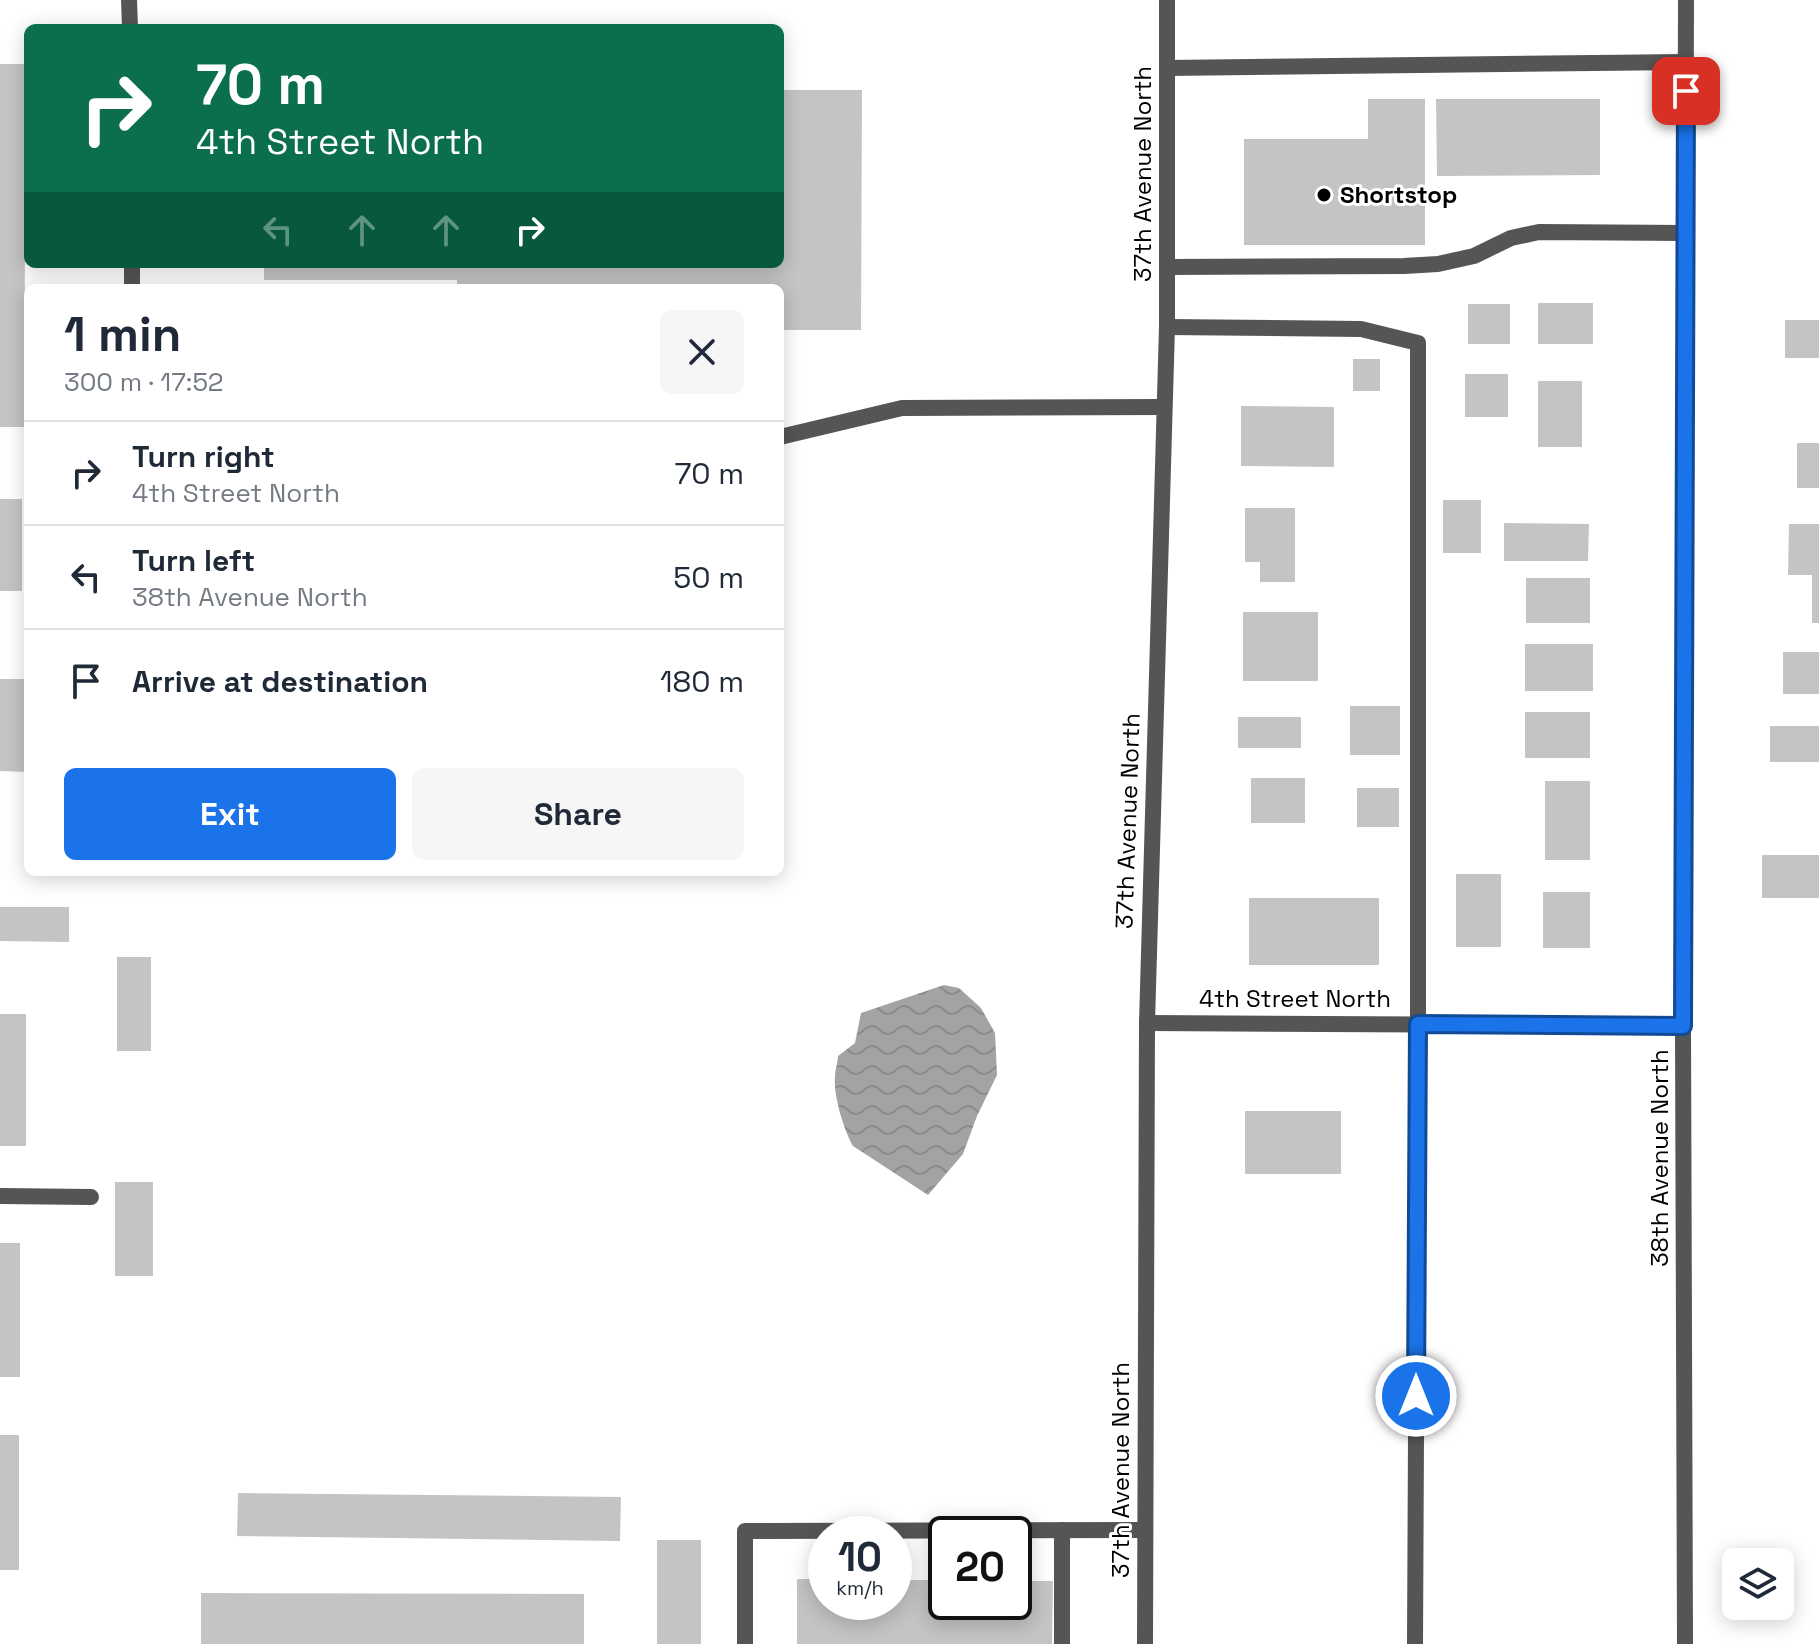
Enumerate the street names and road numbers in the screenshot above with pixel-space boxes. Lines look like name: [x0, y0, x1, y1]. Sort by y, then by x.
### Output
street label: 37th Avenue North: [1127, 66, 1158, 282]
street label: 37th Avenue North: [1108, 712, 1147, 930]
street label: 4th Street North: [1199, 983, 1391, 1014]
street label: 38th Avenue North: [1644, 1049, 1675, 1267]
street label: 37th Avenue North: [1105, 1362, 1136, 1578]

